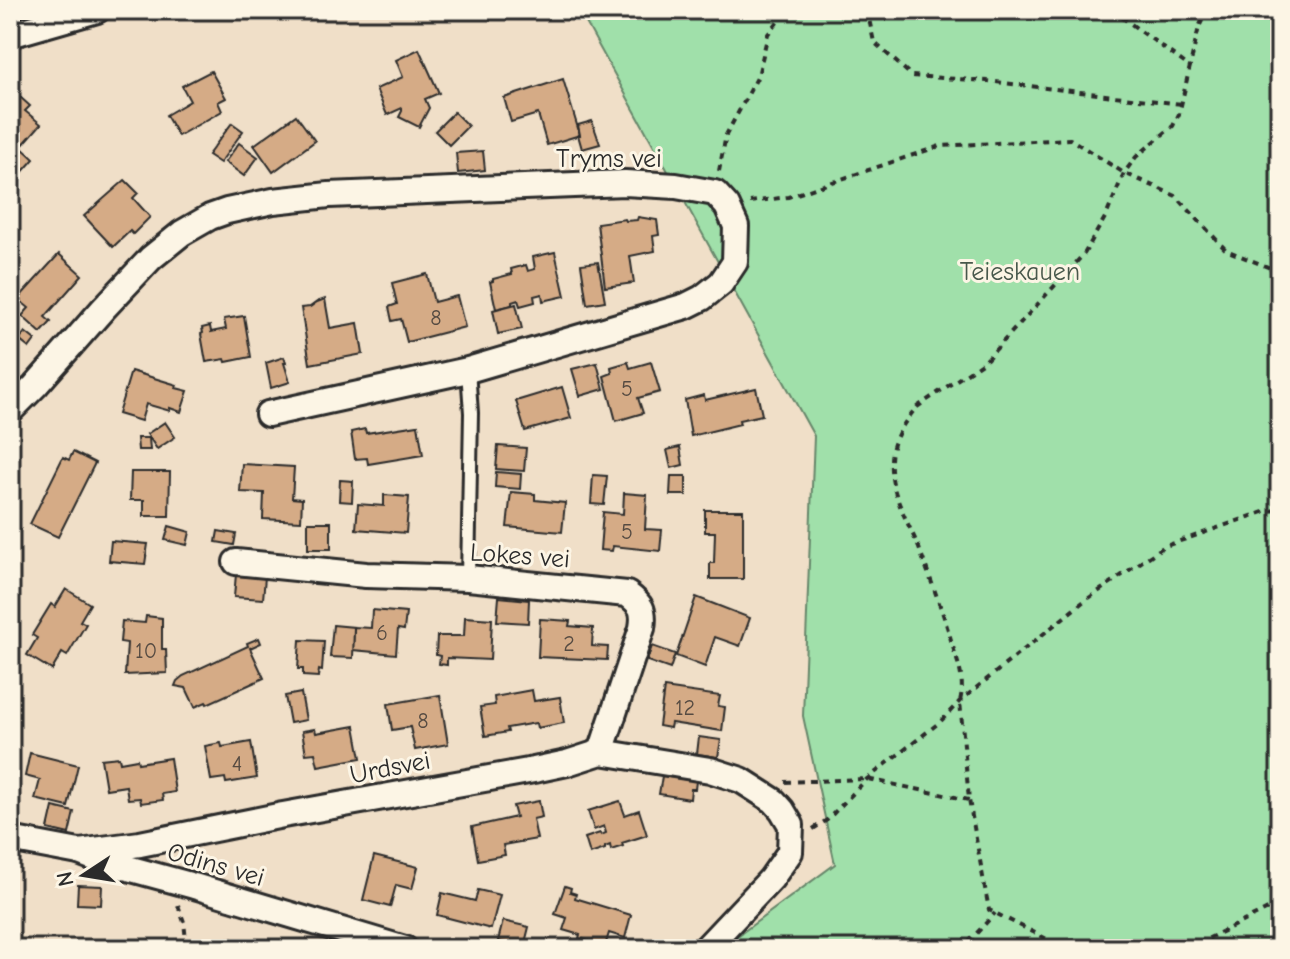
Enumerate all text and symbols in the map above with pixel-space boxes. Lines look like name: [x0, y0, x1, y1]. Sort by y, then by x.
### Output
street label: Tryms vei: [556, 144, 662, 174]
park label: Teieskauen: [960, 257, 1080, 287]
house number: 8: [430, 305, 442, 331]
house number: 5: [621, 376, 633, 402]
house number: 5: [621, 519, 633, 545]
street label: Lokes vei: [469, 538, 571, 574]
house number: 6: [376, 620, 388, 646]
house number: 2: [563, 631, 575, 657]
house number: 10: [135, 638, 157, 664]
house number: 12: [675, 695, 695, 721]
house number: 8: [417, 708, 429, 734]
street label: Urdsvei: [347, 745, 433, 790]
house number: 4: [232, 751, 242, 777]
north arrow: [44, 835, 124, 915]
street label: Odins vei: [164, 837, 268, 893]
text: N: [51, 869, 80, 889]

